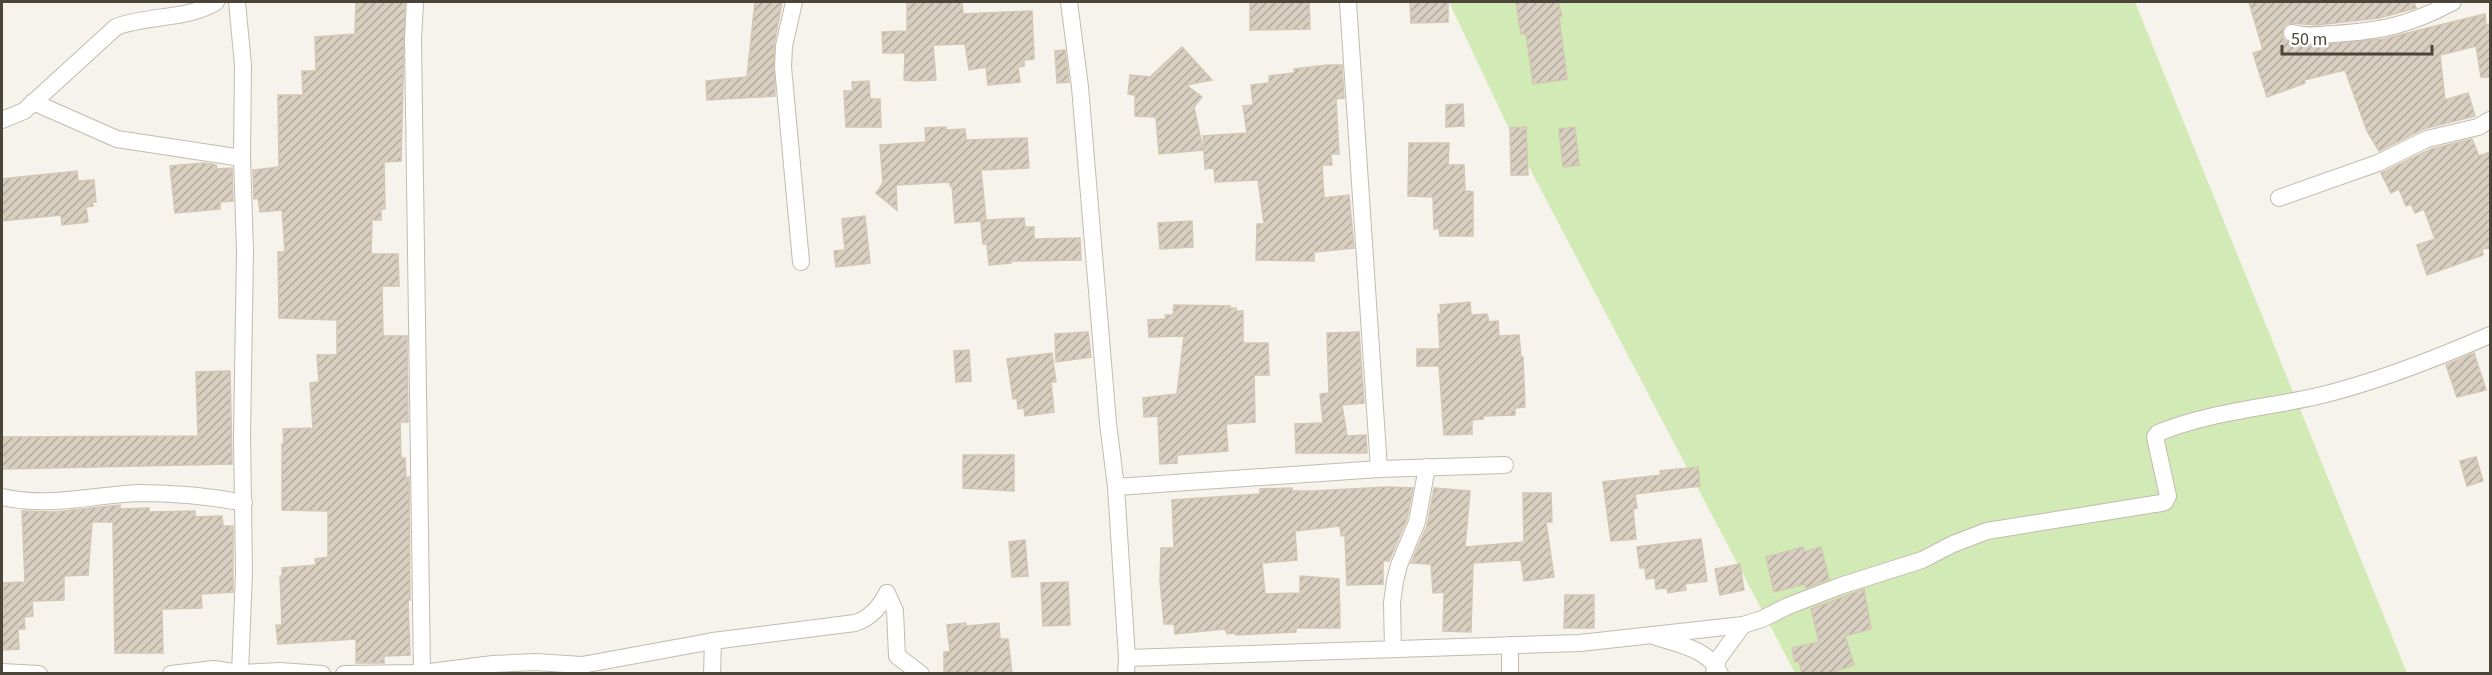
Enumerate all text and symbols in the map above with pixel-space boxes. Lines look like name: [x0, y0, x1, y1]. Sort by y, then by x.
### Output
scale bar: [2282, 18, 2432, 56]
text: 50 m: [2291, 27, 2327, 52]

